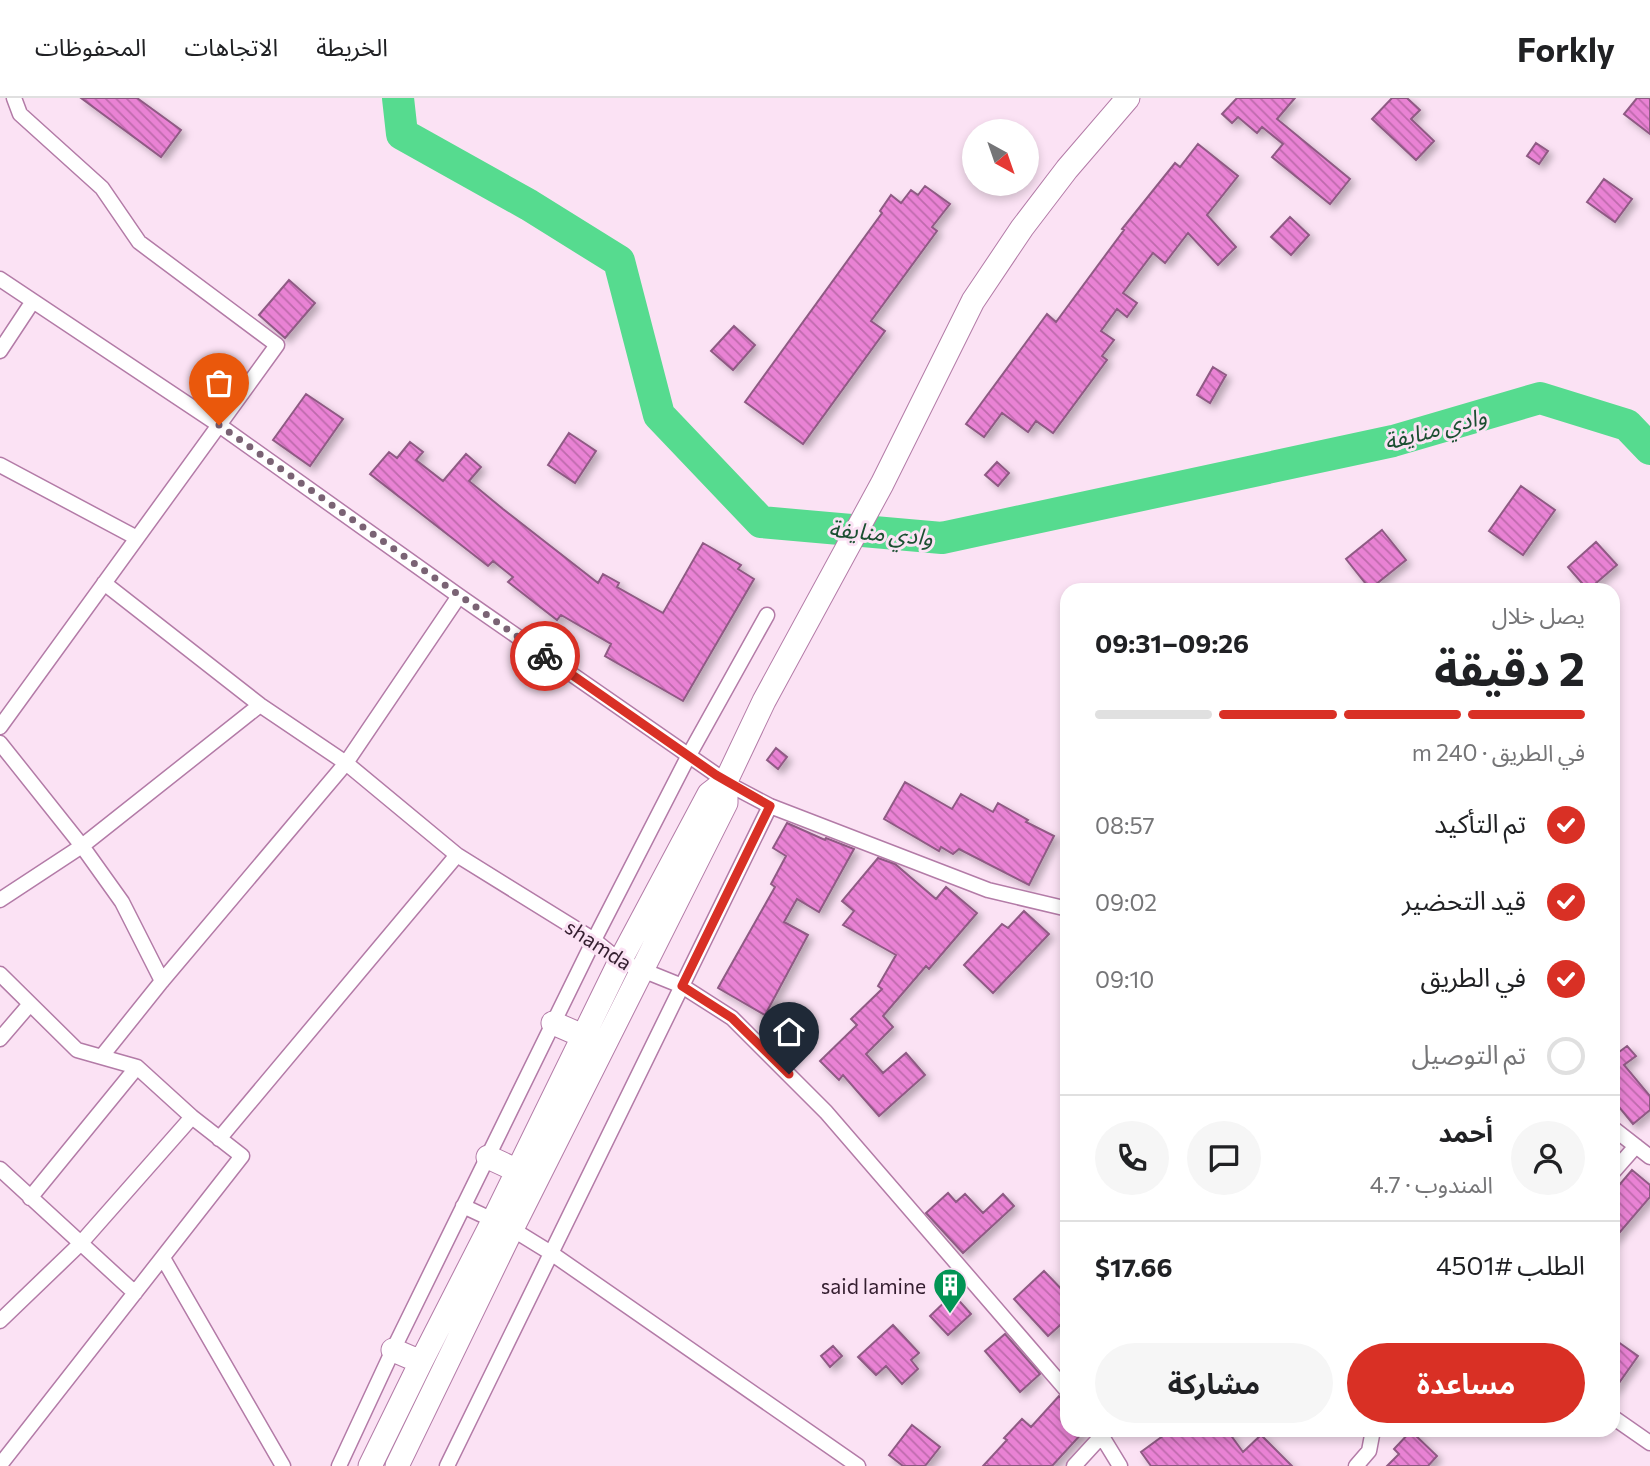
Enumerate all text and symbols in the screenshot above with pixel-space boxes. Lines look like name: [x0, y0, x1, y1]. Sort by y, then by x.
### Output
text: Forkly: [1517, 28, 1615, 69]
text: المحفوظات: [35, 32, 146, 61]
text: الاتجاهات: [184, 32, 278, 61]
text: الخريطة: [316, 32, 388, 61]
north arrow: [962, 119, 1040, 196]
map controls: [962, 119, 1039, 196]
pin: [189, 353, 249, 425]
icon: bag: [200, 364, 238, 402]
water label: وادي منايفة: [1381, 401, 1491, 460]
water label: وادي منايفة: [827, 513, 934, 556]
text: يصل خلال: [1492, 601, 1585, 629]
courier: [510, 621, 580, 691]
text: 09:26–09:31: [1095, 627, 1249, 658]
icon: bike: [526, 637, 564, 675]
text: 2 دقيقة: [1434, 639, 1585, 695]
text: في الطريق · 240 m: [1412, 738, 1585, 766]
icon: check: [1547, 806, 1585, 844]
text: تم التأكيد: [1434, 807, 1526, 838]
text: 08:57: [1095, 811, 1155, 839]
icon: check: [1547, 883, 1585, 921]
text: قيد التحضير: [1402, 884, 1526, 915]
text: 09:02: [1095, 888, 1157, 916]
street label: shamda: [561, 913, 637, 975]
icon: check: [1547, 960, 1585, 998]
text: في الطريق: [1421, 961, 1526, 992]
text: 09:10: [1095, 965, 1154, 993]
pin: [759, 1002, 819, 1074]
icon: home: [770, 1013, 808, 1051]
text: تم التوصيل: [1412, 1038, 1526, 1069]
text: أحمد: [1439, 1116, 1493, 1147]
button: phone: [1095, 1121, 1169, 1195]
button: chat: [1187, 1121, 1261, 1195]
button: person: [1511, 1121, 1585, 1195]
text: المندوب · 4.7: [1370, 1170, 1493, 1198]
text: الطلب #4501: [1436, 1249, 1585, 1280]
text: $17.66: [1095, 1251, 1173, 1282]
building icon: said lamine: [931, 1266, 969, 1315]
place label: said lamine: [821, 1273, 926, 1298]
button: مشاركة: [1095, 1343, 1333, 1423]
button: مساعدة: [1347, 1343, 1585, 1423]

